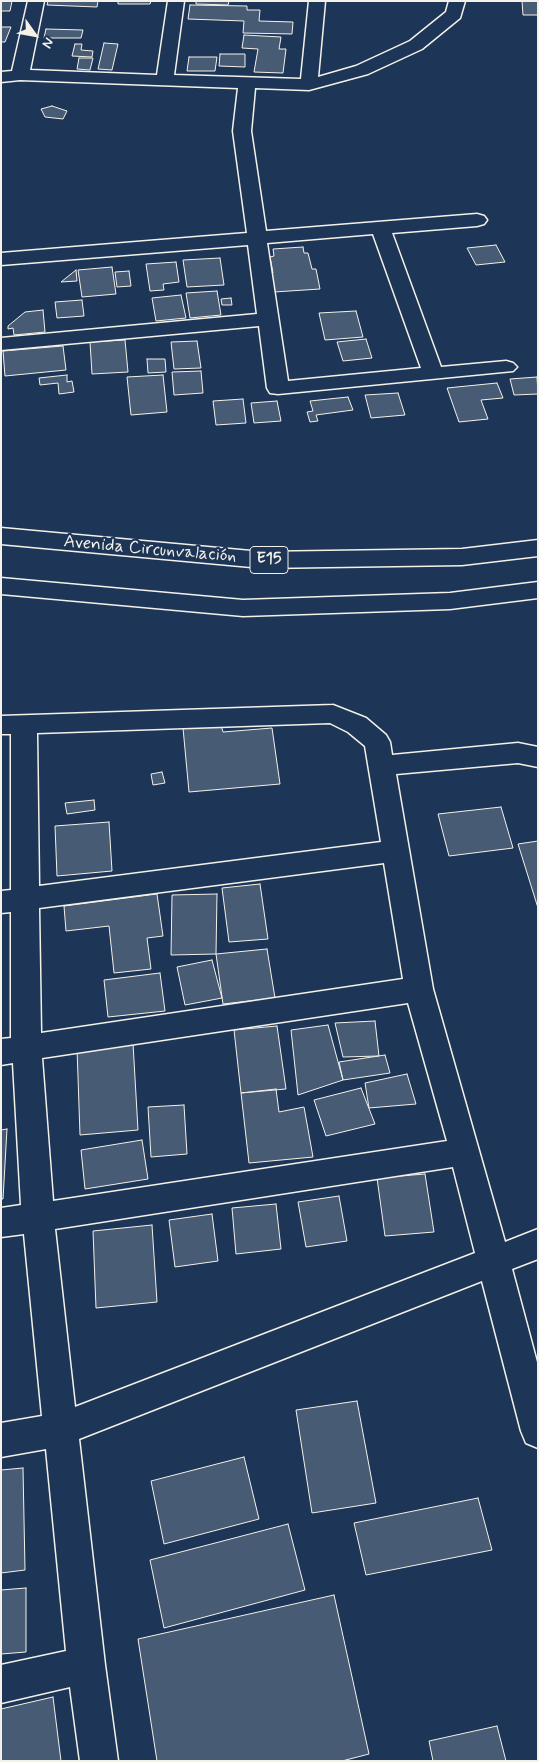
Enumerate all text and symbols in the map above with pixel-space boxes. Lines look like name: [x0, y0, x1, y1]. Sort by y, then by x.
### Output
north arrow: [10, 10, 60, 60]
text: N: [38, 34, 58, 52]
street label: Avenida Circunvalación: [63, 532, 237, 568]
road number: E15: [250, 546, 288, 574]

